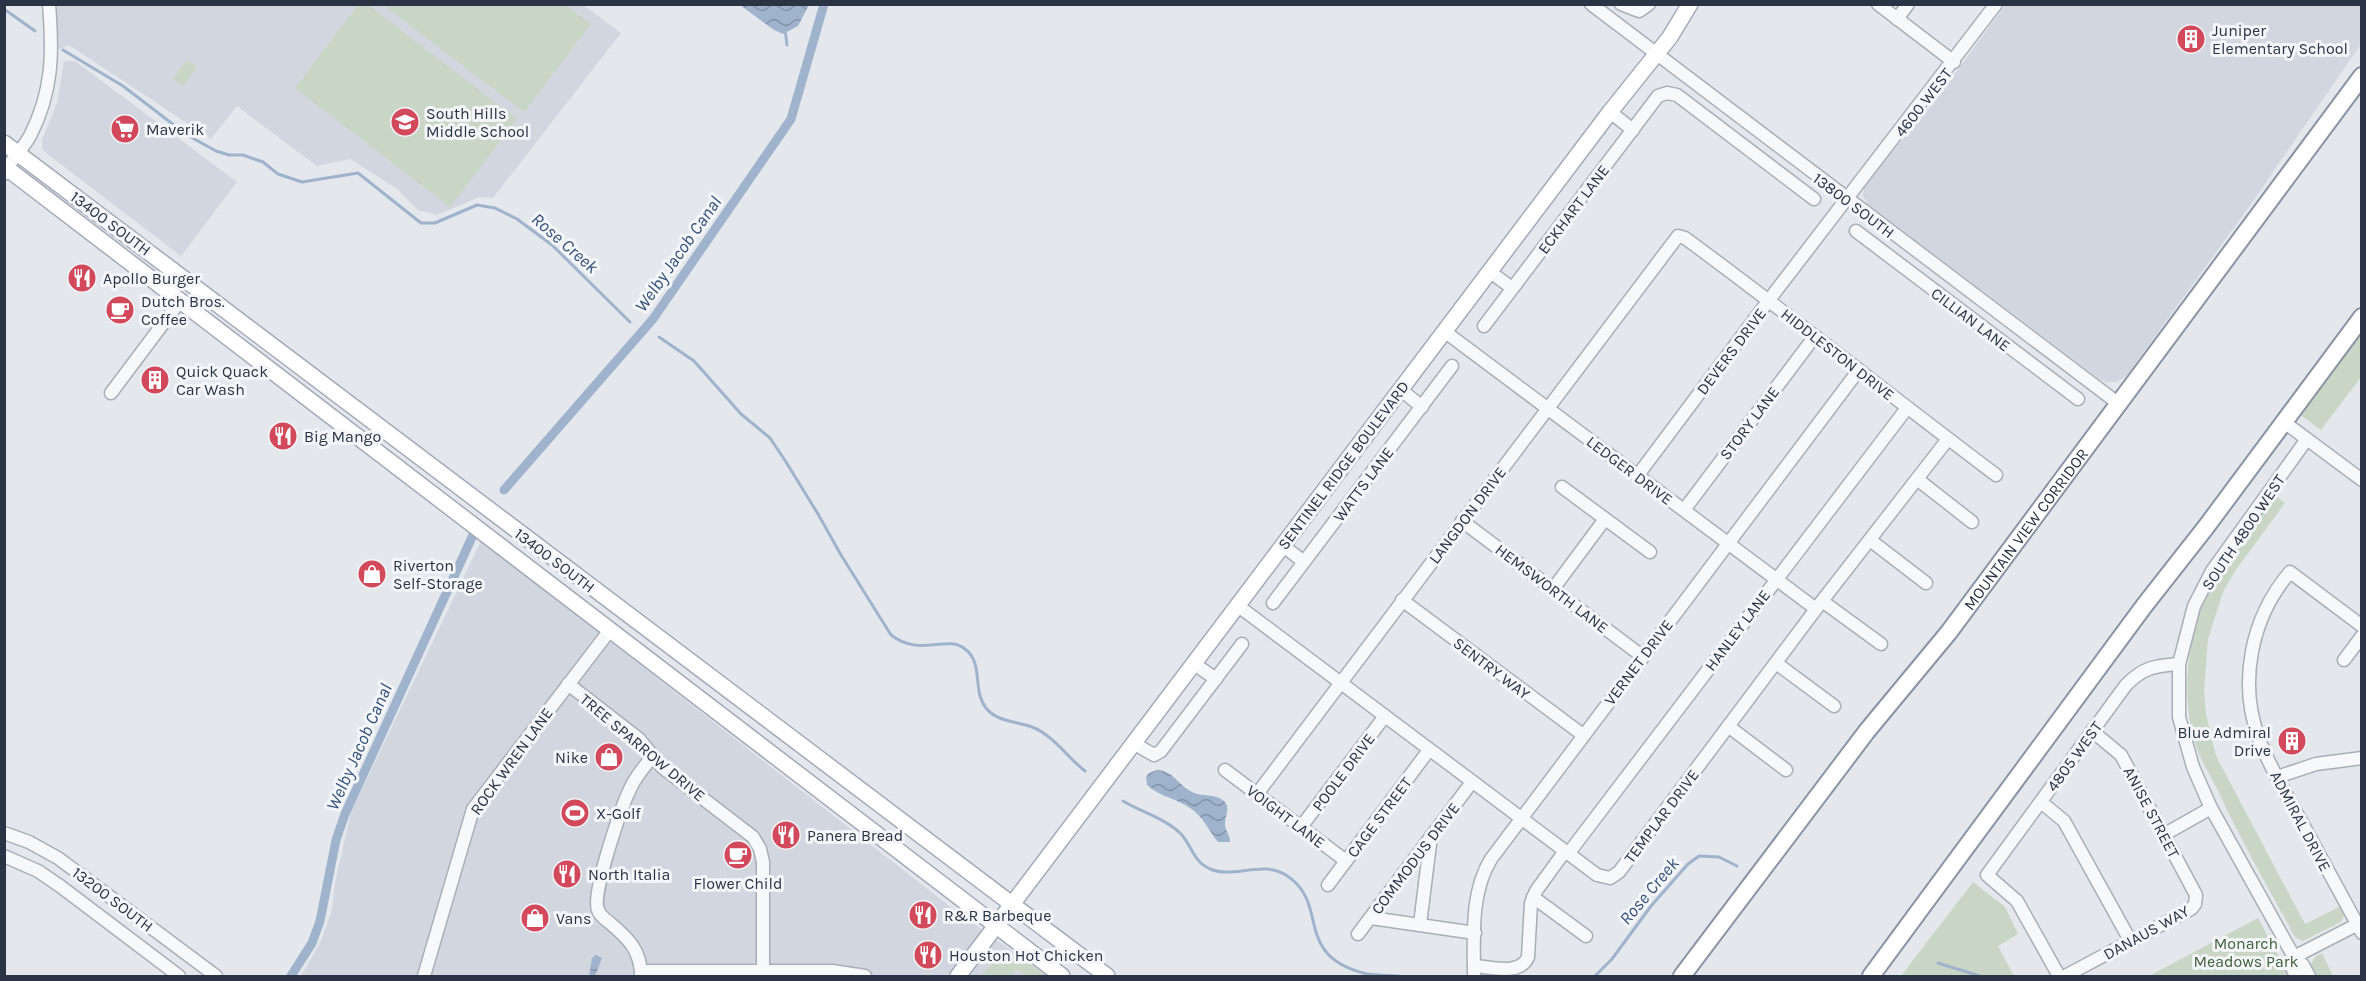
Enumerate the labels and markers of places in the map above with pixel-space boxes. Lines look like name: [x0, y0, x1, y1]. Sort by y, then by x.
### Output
place label: Juniper Elementary School: [2212, 21, 2348, 58]
building icon: Juniper Elementary School: [2175, 23, 2207, 55]
place label: South Hills Middle School: [426, 104, 529, 141]
school or university icon: South Hills Middle School: [389, 106, 421, 138]
supermarket icon: Maverik: [109, 113, 141, 145]
place label: Maverik: [146, 120, 204, 139]
restaurant icon: Apollo Burger: [66, 262, 98, 294]
place label: Apollo Burger: [103, 269, 200, 288]
place label: Dutch Bros. Coffee: [141, 292, 225, 329]
cafe icon: Dutch Bros. Coffee: [104, 294, 136, 326]
place label: Quick Quack Car Wash: [176, 362, 268, 399]
building icon: Quick Quack Car Wash: [139, 364, 171, 396]
restaurant icon: Big Mango: [267, 420, 299, 452]
place label: Big Mango: [304, 427, 381, 446]
place label: Riverton Self-Storage: [393, 556, 483, 593]
shop icon: Riverton Self-Storage: [356, 558, 388, 590]
place label: Blue Admiral Drive: [2177, 723, 2271, 760]
building icon: Blue Admiral Drive: [2276, 725, 2308, 757]
shop icon: Nike: [593, 741, 625, 773]
place label: Nike: [555, 748, 588, 767]
sports icon: X-Golf: [559, 797, 591, 829]
place label: X-Golf: [596, 804, 641, 823]
restaurant icon: Panera Bread: [770, 819, 802, 851]
place label: Panera Bread: [807, 826, 903, 845]
cafe icon: Flower Child: [722, 839, 754, 871]
restaurant icon: North Italia: [551, 858, 583, 890]
place label: North Italia: [588, 865, 670, 884]
place label: Flower Child: [693, 874, 783, 893]
restaurant icon: R&R Barbeque: [907, 899, 939, 931]
shop icon: Vans: [519, 902, 551, 934]
place label: R&R Barbeque: [944, 906, 1052, 925]
place label: Vans: [556, 909, 591, 928]
restaurant icon: Houston Hot Chicken: [912, 939, 944, 971]
place label: Houston Hot Chicken: [949, 946, 1103, 965]

